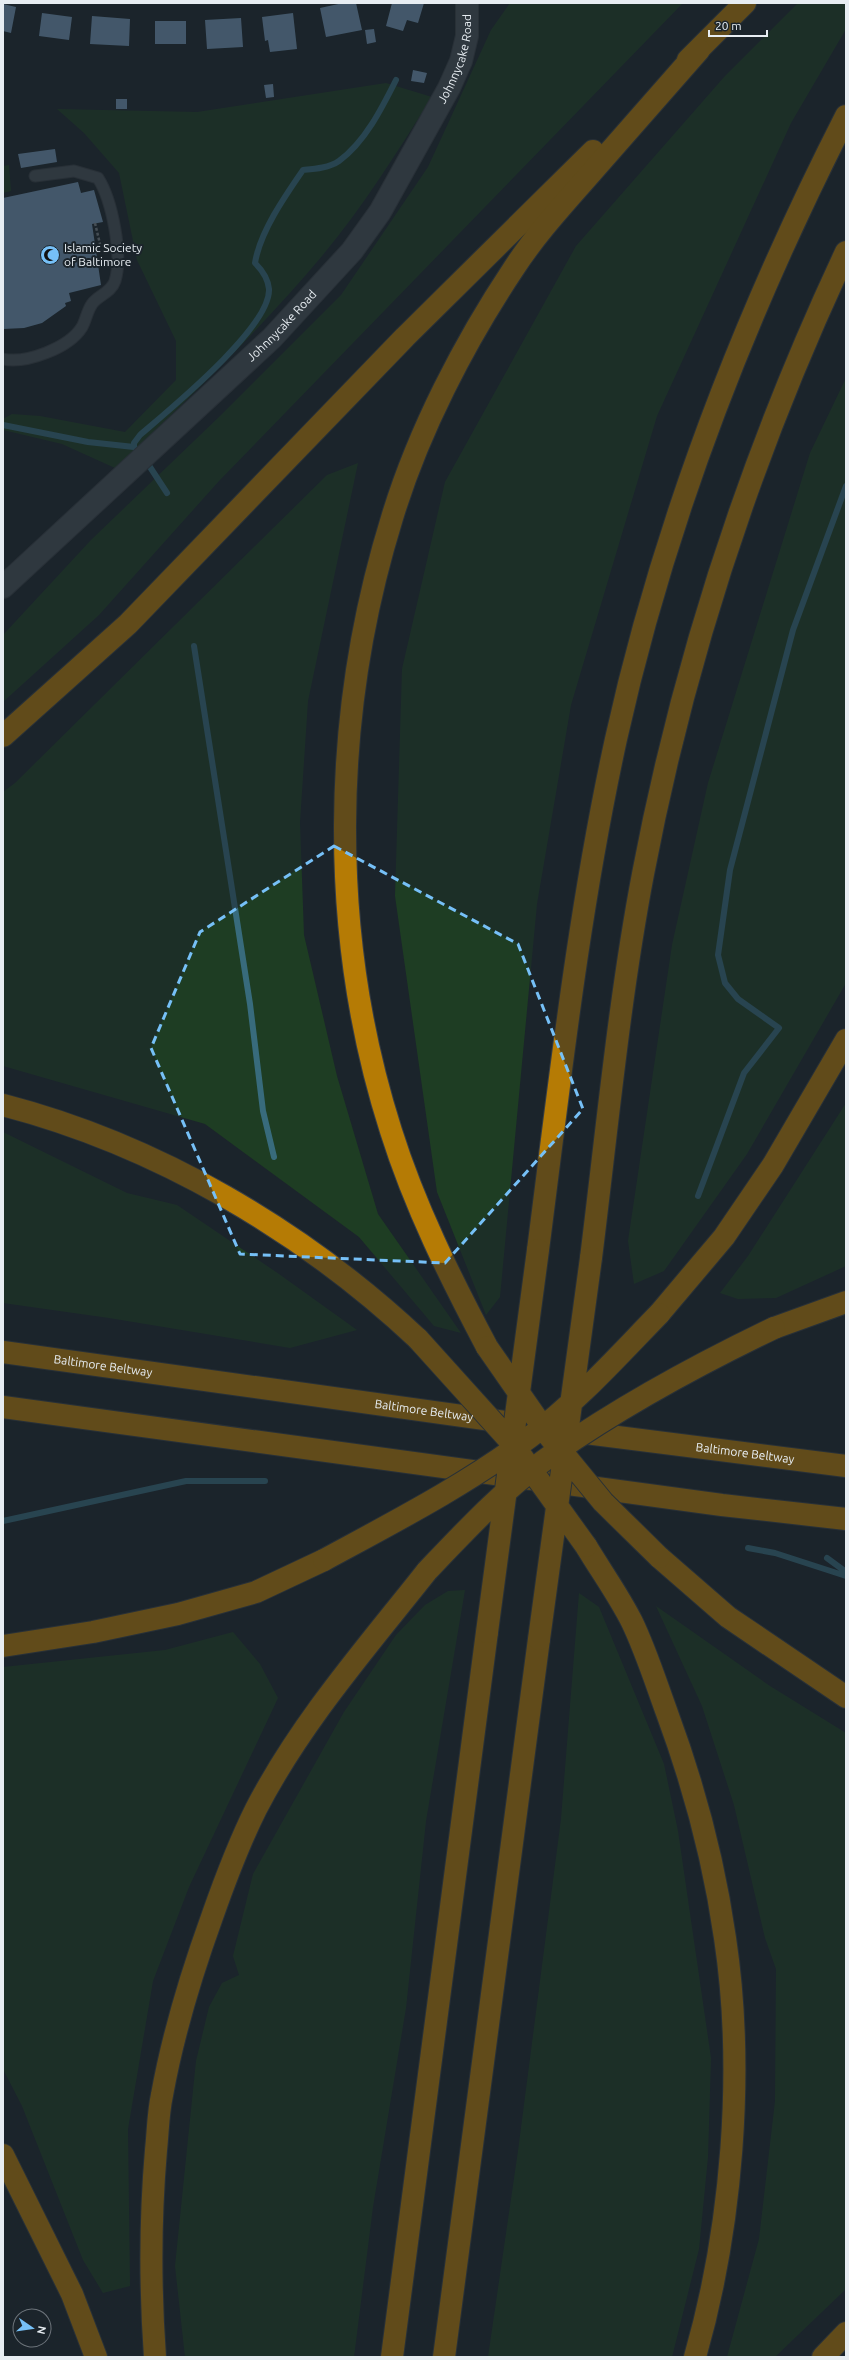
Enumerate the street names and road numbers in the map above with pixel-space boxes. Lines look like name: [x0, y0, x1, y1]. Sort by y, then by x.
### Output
street label: Johnnycake Road: [435, 14, 473, 105]
street label: Johnnycake Road: [244, 287, 319, 364]
street label: Baltimore Beltway: [53, 1352, 153, 1379]
street label: Baltimore Beltway: [374, 1397, 474, 1423]
street label: Baltimore Beltway: [695, 1440, 795, 1465]

